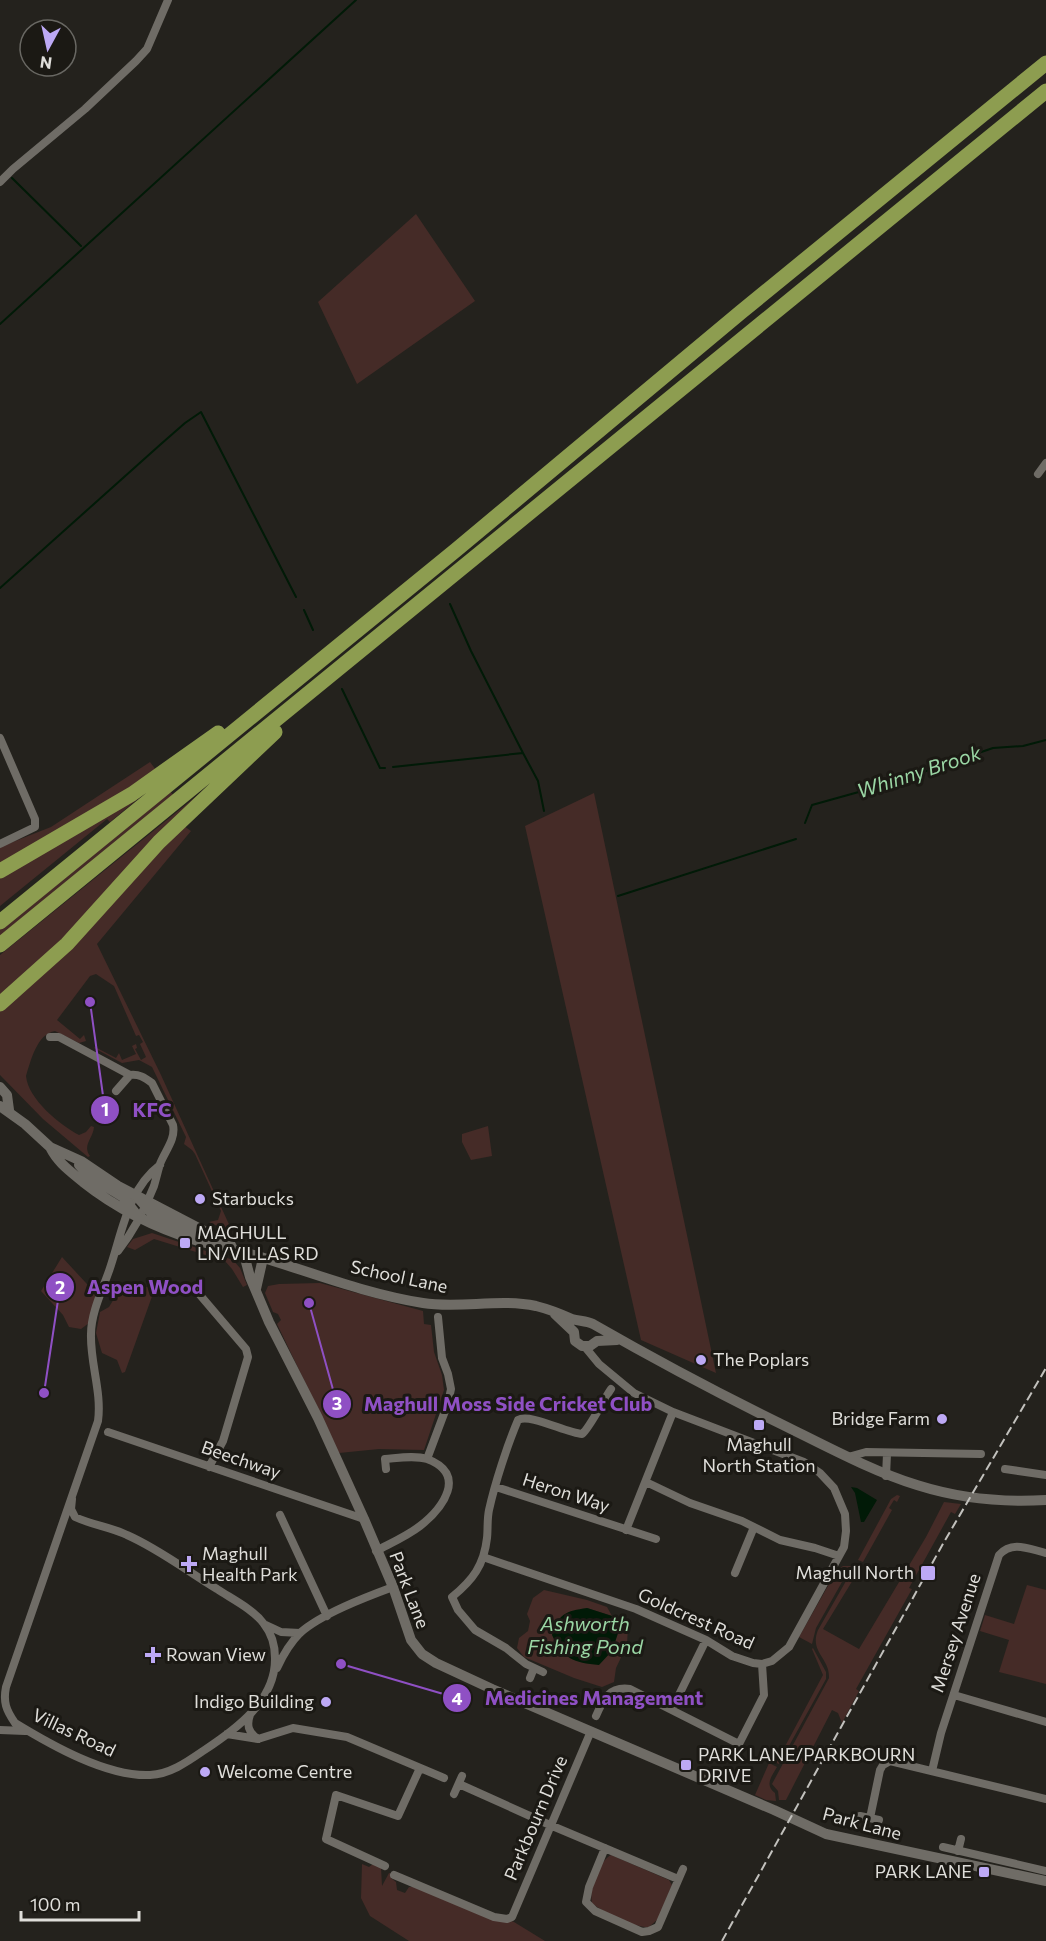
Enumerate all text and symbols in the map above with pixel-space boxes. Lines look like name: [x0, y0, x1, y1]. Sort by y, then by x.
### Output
north arrow: [18, 18, 78, 78]
text: N: [39, 53, 53, 74]
water label: Whinny Brook: [854, 739, 985, 802]
callout: KFC: [90, 1091, 183, 1129]
text: KFC: [132, 1097, 172, 1121]
text: 1: [101, 1098, 109, 1120]
place label: Starbucks: [212, 1187, 294, 1209]
marker: Starbucks: [193, 1192, 207, 1206]
place label: MAGHULL LN/VILLAS RD: [197, 1221, 319, 1264]
marker: MAGHULL LN/VILLAS RD: [178, 1236, 192, 1250]
street label: School Lane: [349, 1255, 450, 1297]
callout: Aspen Wood: [45, 1268, 215, 1306]
text: Aspen Wood: [87, 1274, 203, 1298]
text: 2: [55, 1276, 65, 1298]
place label: The Poplars: [713, 1348, 809, 1370]
marker: The Poplars: [694, 1353, 708, 1367]
callout: Maghull Moss Side Cricket Club: [322, 1385, 664, 1423]
text: Maghull Moss Side Cricket Club: [364, 1391, 652, 1415]
text: 3: [332, 1392, 342, 1414]
place label: Bridge Farm: [831, 1407, 930, 1429]
marker: Bridge Farm: [935, 1412, 949, 1426]
marker: Maghull North Station: [752, 1418, 766, 1432]
place label: Maghull North Station: [703, 1433, 815, 1476]
street label: Beechway: [199, 1435, 284, 1483]
street label: Heron Way: [520, 1468, 613, 1516]
place label: Maghull Health Park: [202, 1542, 298, 1585]
street label: Park Lane: [385, 1548, 435, 1631]
marker: Maghull Health Park: [180, 1555, 198, 1573]
place label: Maghull North: [796, 1561, 914, 1583]
marker: Maghull North: [919, 1564, 937, 1582]
street label: Mersey Avenue: [925, 1570, 985, 1695]
street label: Goldcrest Road: [635, 1583, 758, 1654]
water label: Ashworth Fishing Pond: [527, 1611, 644, 1658]
place label: Rowan View: [166, 1643, 266, 1665]
marker: Rowan View: [144, 1646, 162, 1664]
callout: Medicines Management: [442, 1679, 715, 1717]
text: Medicines Management: [485, 1685, 703, 1709]
text: 4: [451, 1687, 463, 1709]
place label: Indigo Building: [194, 1690, 314, 1712]
marker: Indigo Building: [319, 1695, 333, 1709]
street label: Villas Road: [29, 1703, 120, 1761]
place label: PARK LANE/PARKBOURN DRIVE: [698, 1743, 915, 1786]
street label: Parkbourn Drive: [499, 1752, 571, 1883]
marker: PARK LANE/PARKBOURN DRIVE: [679, 1758, 693, 1772]
place label: Welcome Centre: [217, 1760, 352, 1782]
marker: Welcome Centre: [198, 1765, 212, 1779]
street label: Park Lane: [820, 1802, 904, 1844]
place label: PARK LANE: [875, 1860, 972, 1882]
marker: PARK LANE: [977, 1865, 991, 1879]
scale bar: [21, 1884, 140, 1922]
text: 100 m: [30, 1893, 80, 1915]

